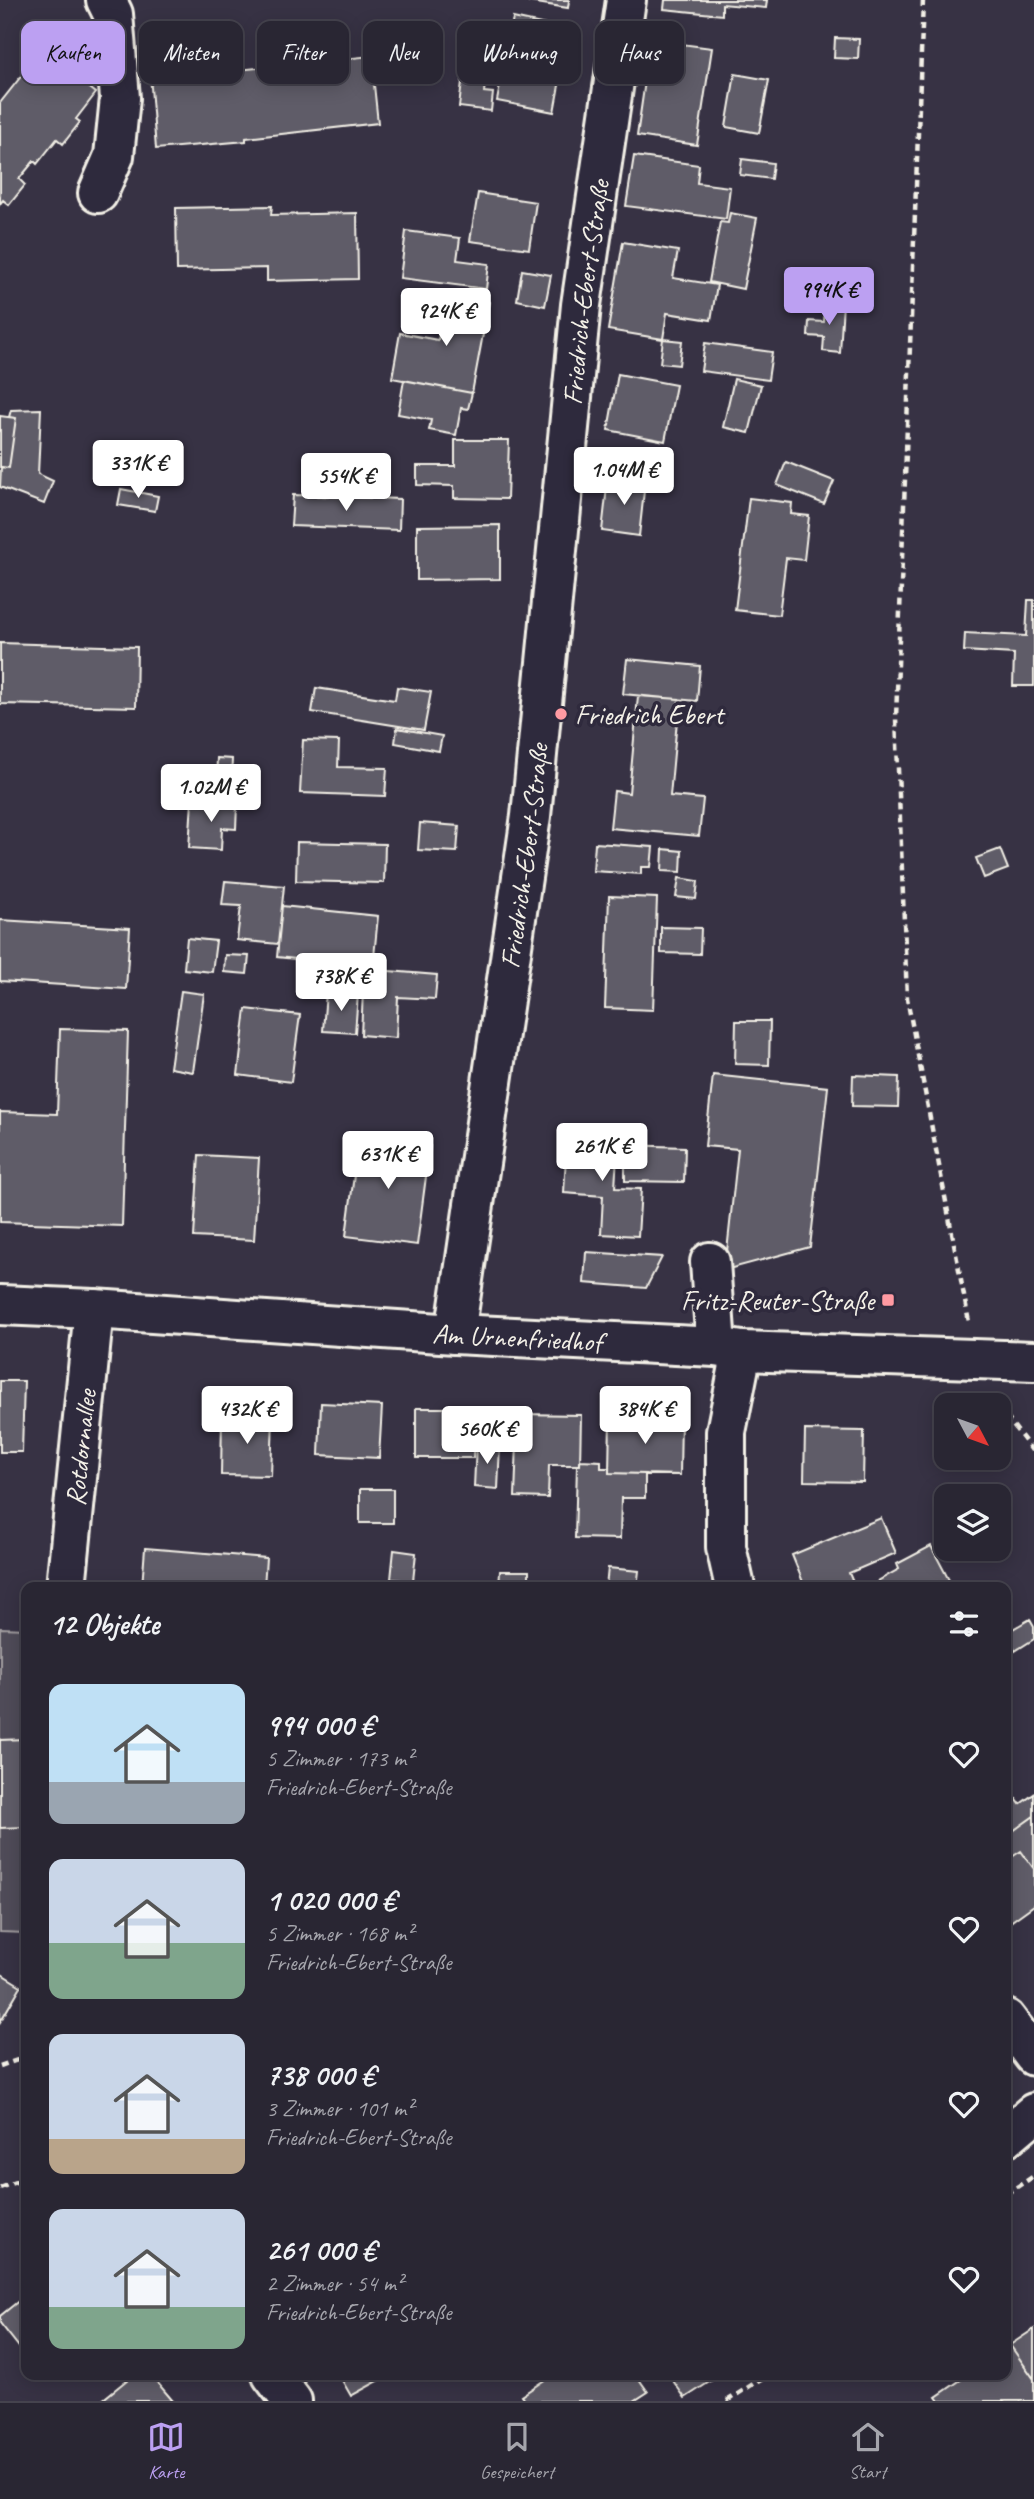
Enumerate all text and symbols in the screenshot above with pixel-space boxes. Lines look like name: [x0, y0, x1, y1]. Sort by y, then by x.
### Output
chip: Kaufen: [21, 21, 125, 84]
chip: Mieten: [139, 21, 243, 84]
chip: Filter: [257, 21, 349, 84]
chip: Neu: [363, 21, 443, 84]
chip: Wohnung: [457, 21, 581, 84]
chip: Haus: [595, 21, 684, 84]
street label: Friedrich-Ebert-Straße: [554, 176, 617, 406]
pin: 994K €: [772, 268, 886, 327]
text: 994K €: [800, 275, 858, 304]
pin: 924K €: [389, 288, 503, 348]
text: 924K €: [417, 296, 475, 325]
pin: 331K €: [81, 440, 195, 500]
text: 331K €: [109, 448, 167, 477]
pin: 1.04M €: [559, 448, 689, 507]
pin: 554K €: [289, 454, 403, 513]
text: 1.04M €: [590, 455, 658, 484]
text: 554K €: [317, 461, 375, 490]
place label: Friedrich Ebert: [575, 697, 726, 732]
marker: Friedrich Ebert: [553, 706, 569, 722]
street label: Friedrich-Ebert-Straße: [492, 740, 556, 970]
pin: 1.02M €: [146, 764, 276, 824]
text: 1.02M €: [177, 772, 245, 801]
pin: 738K €: [284, 954, 398, 1013]
text: 738K €: [312, 961, 370, 990]
pin: 261K €: [545, 1124, 659, 1183]
text: 261K €: [572, 1131, 632, 1160]
pin: 631K €: [331, 1132, 445, 1191]
text: 631K €: [358, 1139, 418, 1168]
place label: Fritz-Reuter-Straße: [681, 1283, 876, 1318]
marker: Fritz-Reuter-Straße: [880, 1292, 896, 1308]
street label: Am Urnenfriedhof: [431, 1315, 609, 1360]
street label: Rotdornallee: [57, 1386, 104, 1508]
pin: 432K €: [190, 1386, 304, 1446]
pin: 384K €: [588, 1386, 702, 1446]
north arrow: [934, 1393, 1012, 1470]
map controls: [934, 1393, 1011, 1561]
text: 432K €: [218, 1394, 276, 1423]
text: 384K €: [616, 1394, 674, 1423]
pin: 560K €: [430, 1406, 544, 1466]
text: 560K €: [458, 1414, 516, 1443]
button: layers: [934, 1484, 1011, 1561]
text: 12 Objekte: [49, 1605, 159, 1643]
icon: filters: [945, 1605, 983, 1643]
text: 994 000 €: [266, 1706, 374, 1744]
icon: home: [105, 1712, 189, 1796]
icon: heart: [945, 1735, 983, 1773]
text: 5 Zimmer · 173 m²: [266, 1744, 413, 1773]
text: Friedrich-Ebert-Straße: [266, 1773, 451, 1802]
text: 1 020 000 €: [266, 1881, 396, 1919]
icon: home: [105, 1887, 189, 1971]
icon: heart: [945, 1910, 983, 1948]
text: 5 Zimmer · 168 m²: [266, 1919, 413, 1948]
text: Friedrich-Ebert-Straße: [266, 1948, 451, 1977]
text: 738 000 €: [266, 2056, 375, 2094]
icon: home: [105, 2062, 189, 2146]
icon: heart: [945, 2085, 983, 2123]
text: 3 Zimmer · 101 m²: [266, 2094, 413, 2123]
text: Friedrich-Ebert-Straße: [266, 2123, 451, 2152]
text: 261 000 €: [266, 2231, 376, 2269]
icon: home: [105, 2237, 189, 2321]
icon: heart: [945, 2260, 983, 2298]
text: 2 Zimmer · 54 m²: [266, 2269, 403, 2298]
text: Friedrich-Ebert-Straße: [266, 2298, 451, 2327]
tab: Karte: [147, 2418, 185, 2484]
tab: Gespeichert: [480, 2418, 554, 2484]
tab: Start: [849, 2418, 887, 2484]

